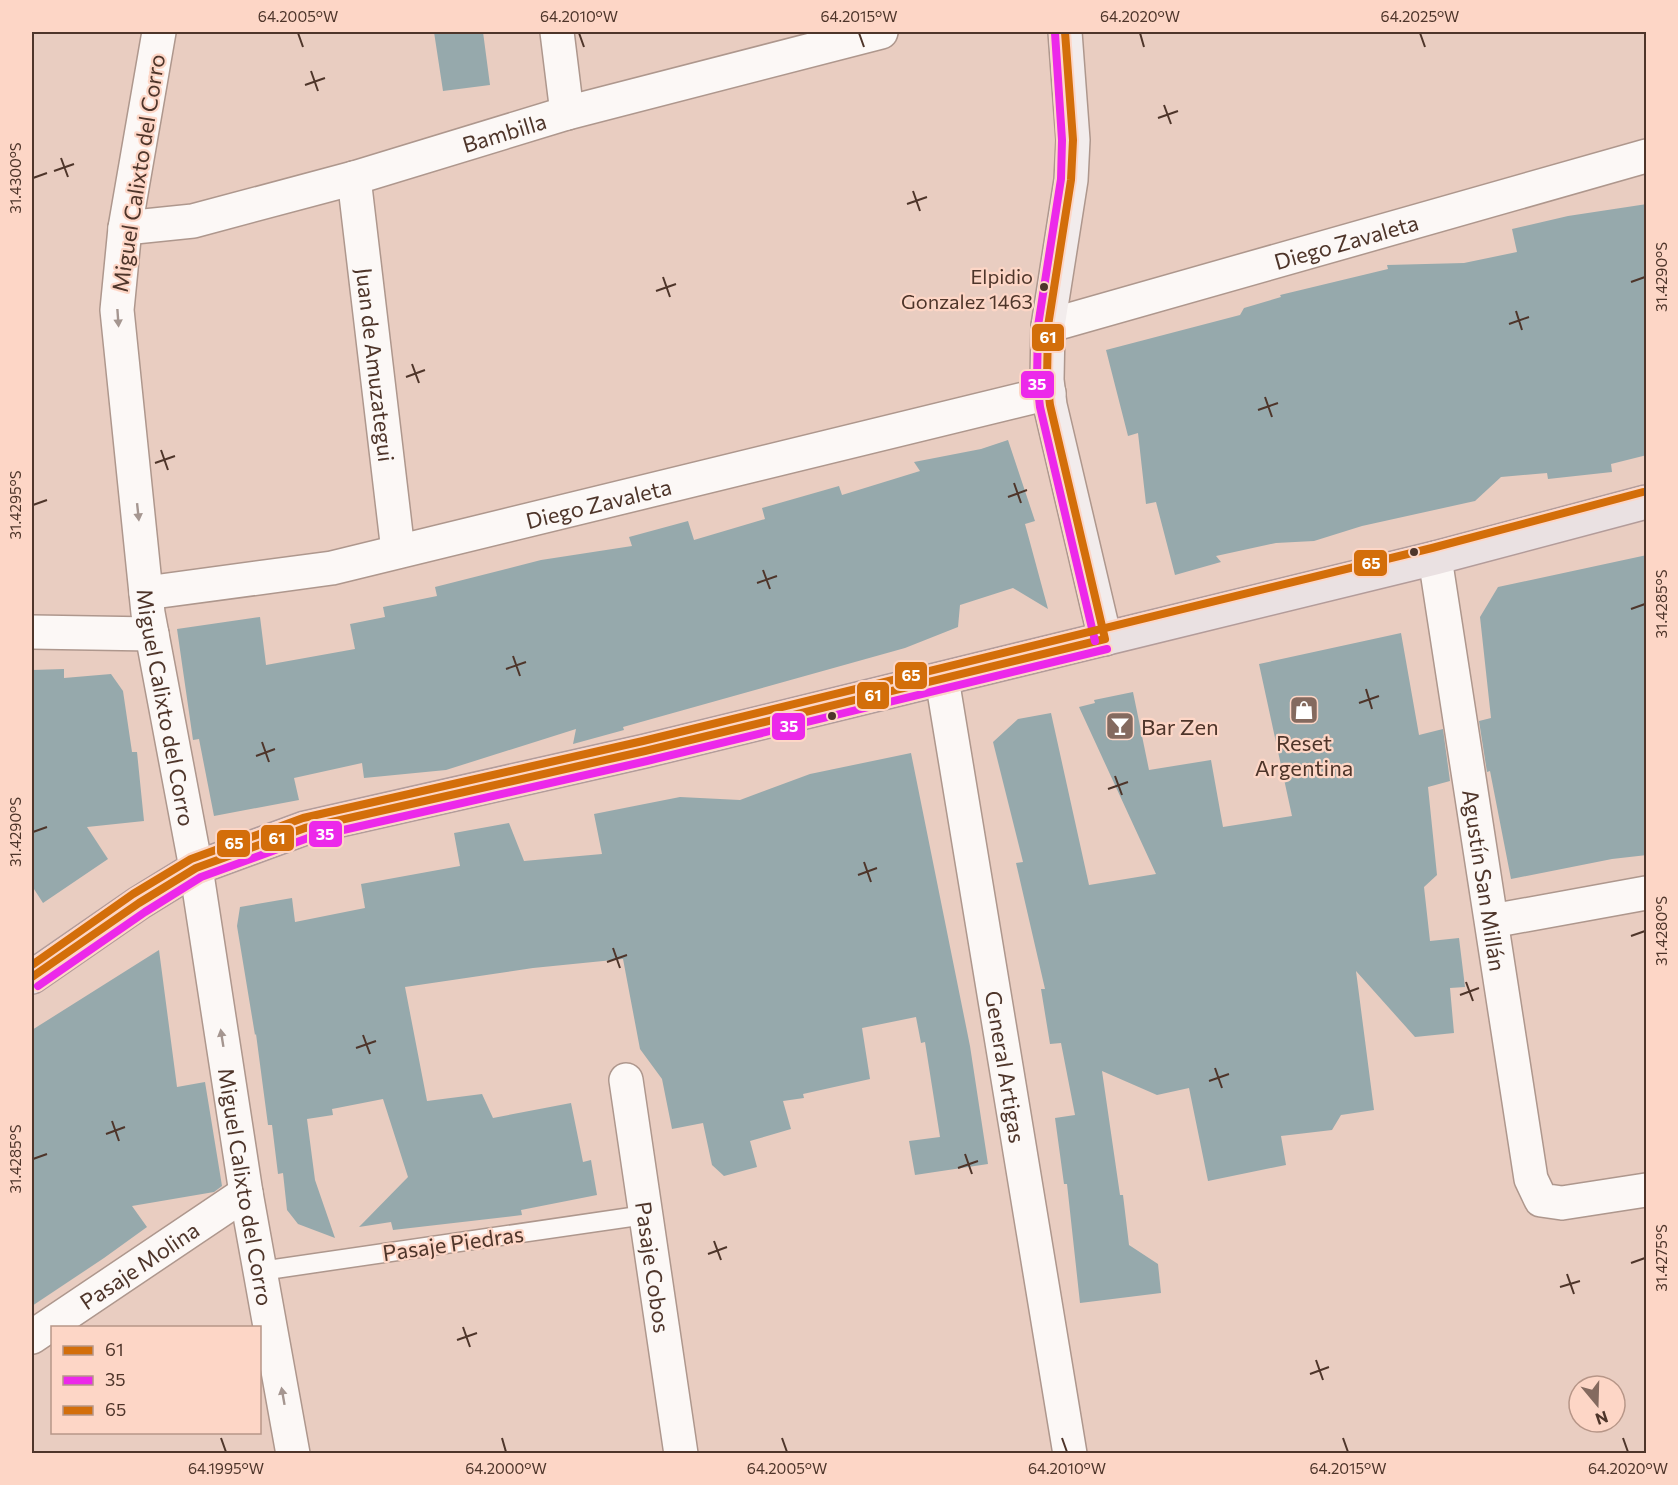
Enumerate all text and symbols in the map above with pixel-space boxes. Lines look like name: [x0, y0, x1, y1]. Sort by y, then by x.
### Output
text: 64.2005°W: [258, 7, 338, 25]
text: 64.2010°W: [540, 7, 618, 25]
text: 64.2015°W: [821, 7, 898, 25]
text: 64.2020°W: [1100, 7, 1180, 25]
text: 64.2025°W: [1381, 7, 1459, 25]
street label: Miguel Calixto del Corro: [106, 52, 170, 294]
street label: Bambilla: [459, 107, 549, 158]
text: 31.4300°S: [6, 142, 24, 214]
street label: Diego Zavaleta: [1271, 208, 1421, 275]
text: 31.4290°S: [1652, 242, 1670, 312]
place label: Elpidio Gonzalez 1463: [901, 264, 1033, 313]
street label: Juan de Amuzategui: [351, 266, 401, 463]
marker: Elpidio Gonzalez 1463: [1038, 281, 1050, 293]
one-way arrow: [113, 308, 123, 327]
line badge: 61: [1031, 323, 1065, 352]
text: 61: [1039, 327, 1057, 346]
line badge: 35: [1020, 370, 1055, 399]
text: 35: [1028, 374, 1046, 393]
text: 31.4295°S: [6, 470, 24, 539]
street label: Diego Zavaleta: [523, 472, 674, 534]
one-way arrow: [133, 502, 142, 521]
unlabelled marker: [1408, 546, 1420, 558]
line badge: 65: [1353, 549, 1388, 577]
text: 65: [1361, 553, 1381, 572]
text: 31.4285°S: [1652, 569, 1670, 638]
street label: Miguel Calixto del Corro: [132, 587, 201, 828]
line badge: 65: [894, 661, 928, 690]
text: 65: [901, 665, 921, 684]
line badge: 61: [856, 681, 890, 710]
text: 61: [864, 685, 882, 704]
shop icon: Reset Argentina: [1288, 694, 1320, 726]
unlabelled marker: [826, 710, 838, 722]
bar icon: Bar Zen: [1104, 710, 1136, 742]
line badge: 35: [771, 712, 806, 741]
place label: Bar Zen: [1141, 713, 1219, 740]
text: 35: [780, 716, 798, 735]
place label: Reset Argentina: [1255, 729, 1353, 781]
street label: Agustín San Millán: [1457, 787, 1512, 973]
text: 31.4290°S: [6, 797, 24, 867]
line badge: 35: [308, 820, 343, 848]
line badge: 61: [260, 824, 295, 852]
text: 35: [316, 824, 334, 843]
text: 61: [268, 828, 286, 847]
line badge: 65: [216, 829, 251, 858]
text: 65: [224, 833, 244, 852]
text: 31.4280°S: [1652, 896, 1670, 966]
street label: General Artigas: [980, 989, 1032, 1145]
one-way arrow: [217, 1028, 226, 1047]
street label: Miguel Calixto del Corro: [213, 1066, 280, 1308]
text: 31.4285°S: [6, 1124, 24, 1193]
street label: Pasaje Cobos: [631, 1199, 676, 1335]
street label: Pasaje Molina: [74, 1215, 204, 1315]
street label: Pasaje Piedras: [381, 1220, 525, 1266]
text: 31.4275°S: [1652, 1224, 1670, 1292]
legend: [51, 1326, 261, 1434]
text: 61: [105, 1338, 124, 1360]
text: 35: [105, 1368, 126, 1390]
north arrow: [1567, 1374, 1627, 1434]
one-way arrow: [278, 1386, 287, 1405]
text: 65: [105, 1398, 126, 1420]
text: N: [1593, 1408, 1611, 1430]
text: 64.1995°W: [188, 1459, 264, 1477]
text: 64.2000°W: [465, 1459, 547, 1477]
text: 64.2005°W: [747, 1459, 827, 1477]
text: 64.2010°W: [1028, 1459, 1106, 1477]
text: 64.2015°W: [1310, 1459, 1387, 1477]
text: 64.2020°W: [1588, 1459, 1668, 1477]

